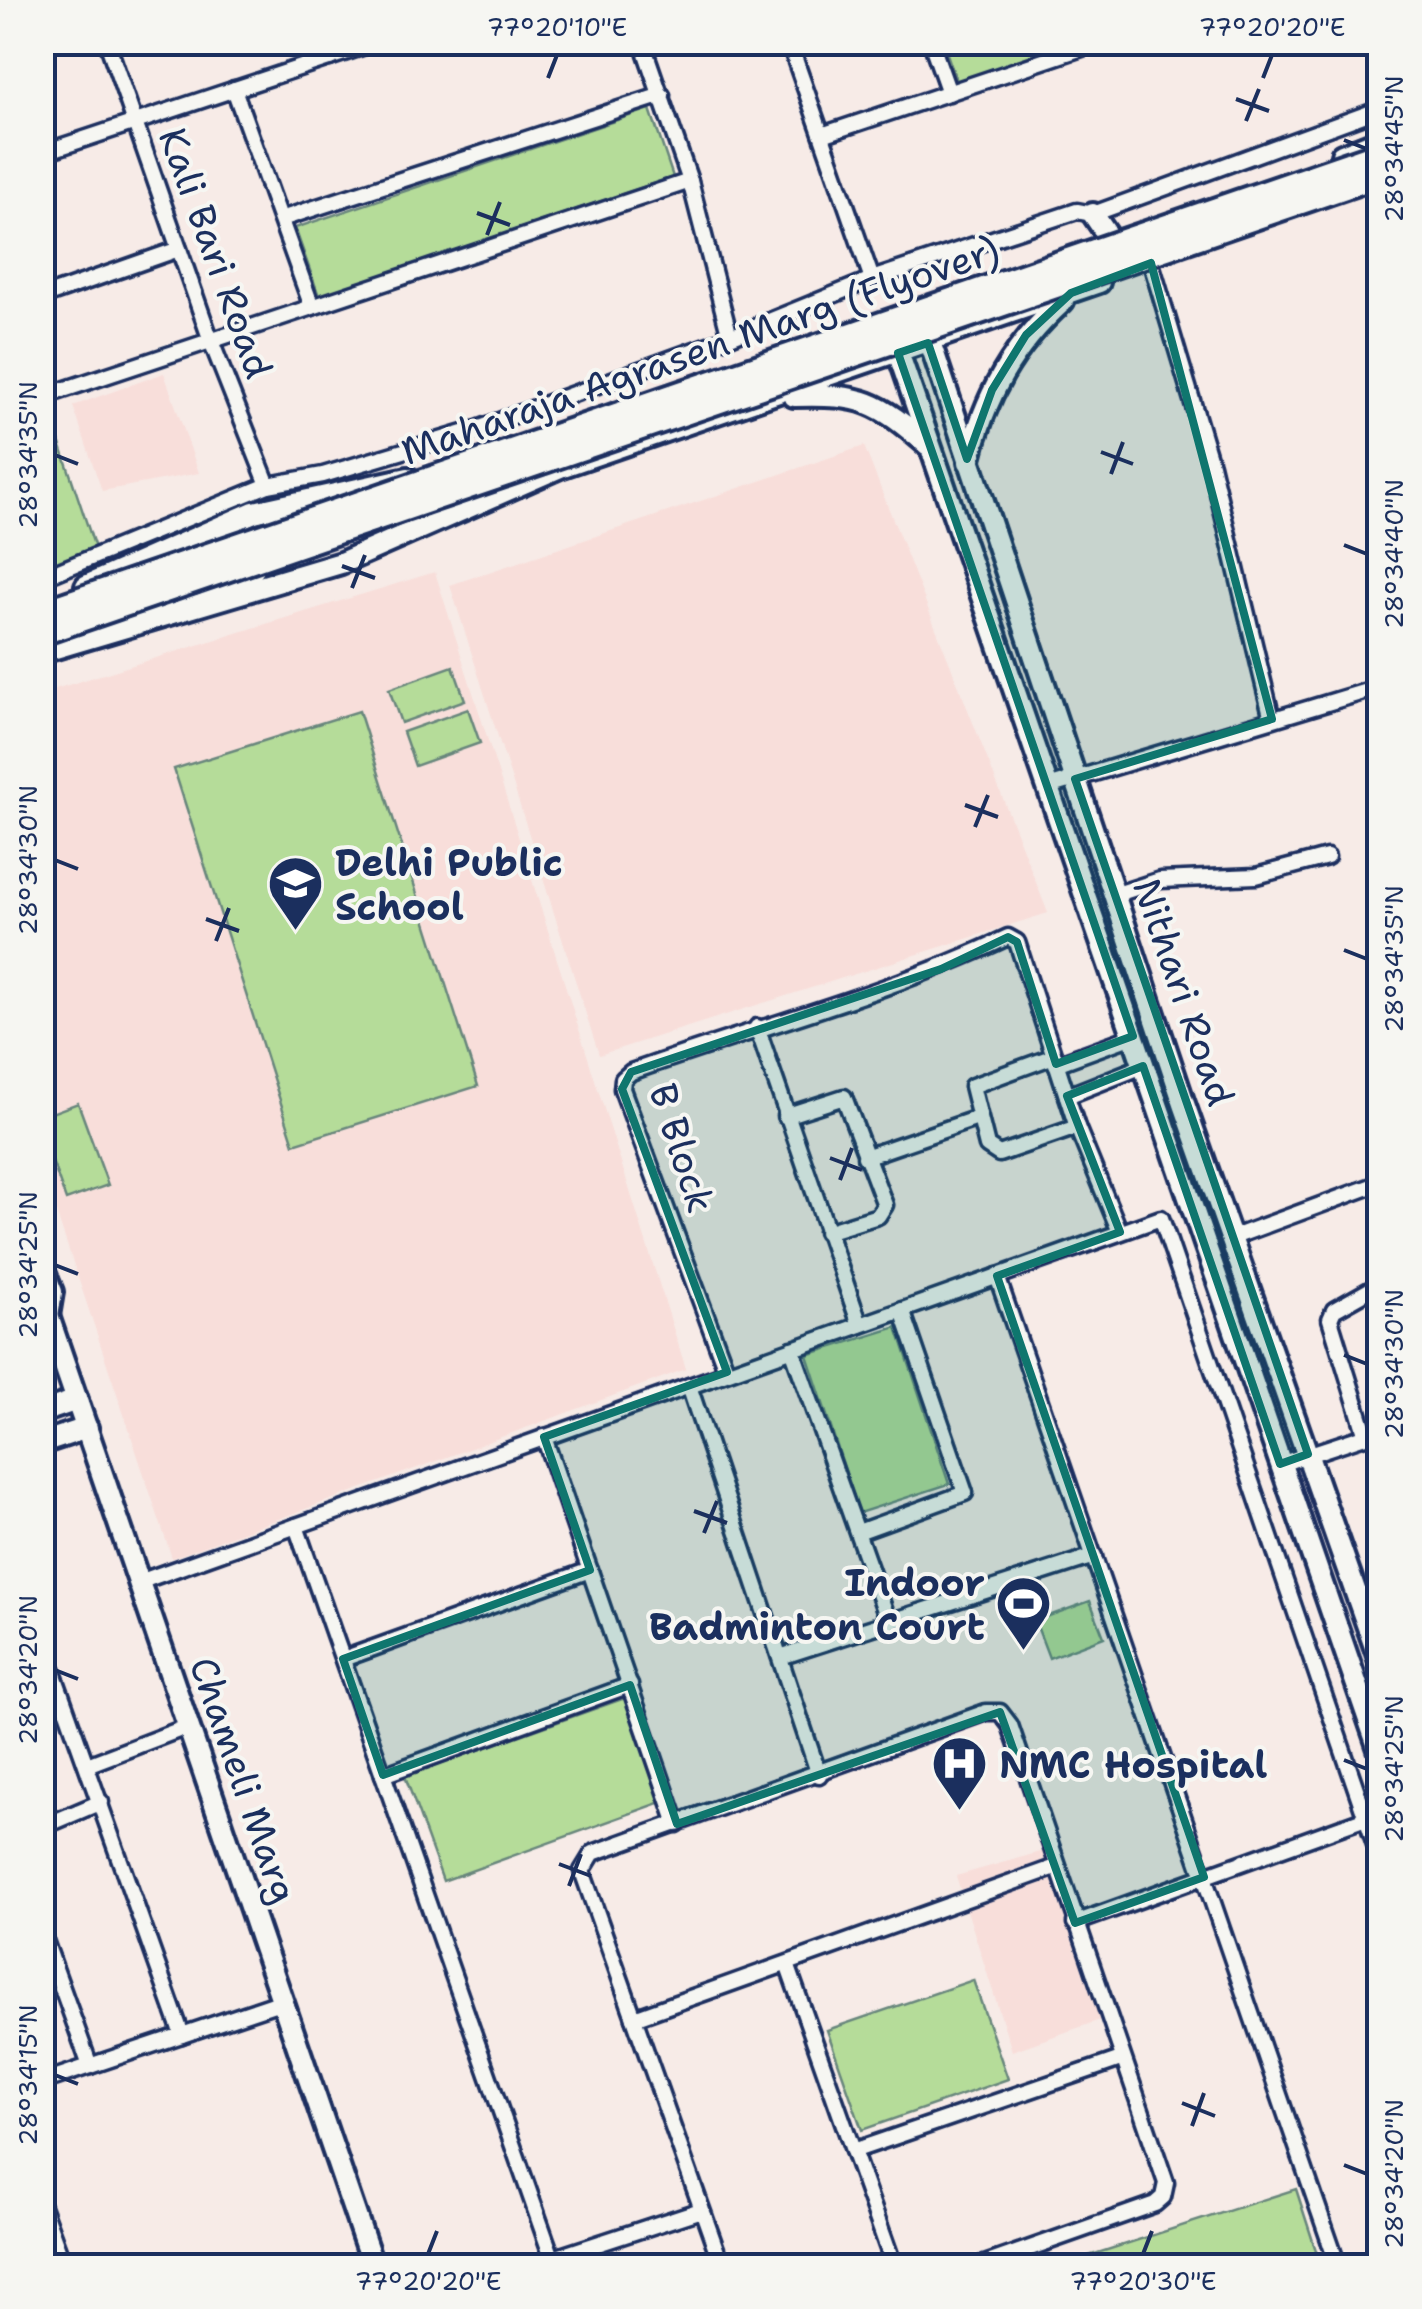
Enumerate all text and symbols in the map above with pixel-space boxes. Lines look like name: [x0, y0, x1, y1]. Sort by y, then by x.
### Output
text: 77°20'10"E: [487, 10, 627, 44]
text: 77°20'20"E: [1199, 10, 1345, 44]
text: 28°34'45"N: [1377, 75, 1411, 223]
street label: Kali Bari Road: [147, 121, 285, 385]
street label: Maharaja Agrasen Marg (Flyover): [394, 223, 1006, 477]
text: 28°34'35"N: [11, 381, 45, 529]
text: 28°34'40"N: [1377, 479, 1411, 629]
text: 28°34'30"N: [11, 785, 45, 935]
place label: Delhi Public School: [335, 837, 563, 932]
school or university icon: Delhi Public School: [266, 854, 326, 933]
street label: Nithari Road: [1121, 871, 1247, 1113]
text: 28°34'35"N: [1377, 885, 1411, 1033]
street label: B Block: [637, 1077, 727, 1219]
text: 28°34'25"N: [11, 1191, 45, 1339]
text: 28°34'30"N: [1377, 1289, 1411, 1439]
place label: Indoor Badminton Court: [649, 1557, 985, 1652]
sports icon: Indoor Badminton Court: [994, 1574, 1054, 1653]
text: 28°34'20"N: [11, 1595, 45, 1745]
street label: Chameli Marg: [178, 1650, 310, 1910]
text: 28°34'25"N: [1377, 1695, 1411, 1843]
hospital icon: NMC Hospital: [930, 1734, 990, 1813]
place label: NMC Hospital: [999, 1739, 1268, 1790]
text: 28°34'15"N: [11, 2004, 45, 2146]
text: 28°34'20"N: [1377, 2099, 1411, 2249]
text: 77°20'20"E: [355, 2264, 501, 2298]
text: 77°20'30"E: [1070, 2264, 1216, 2298]

